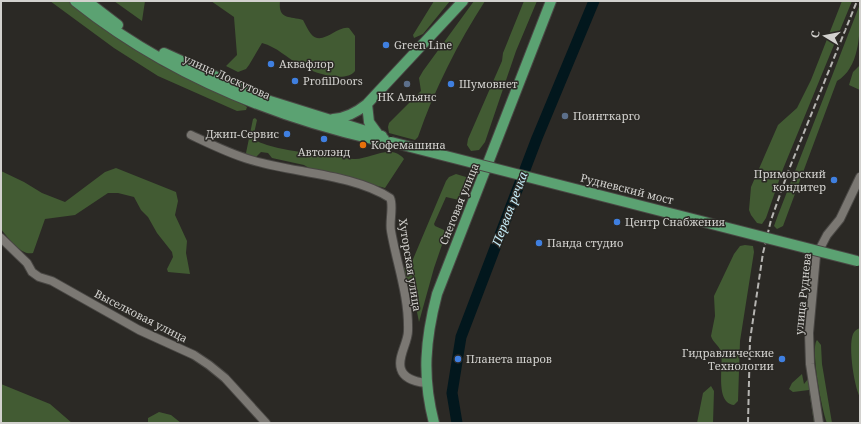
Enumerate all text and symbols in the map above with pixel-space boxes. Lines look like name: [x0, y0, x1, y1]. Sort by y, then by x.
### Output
north arrow: [805, 16, 845, 56]
text: С: [807, 29, 823, 39]
place label: Green Line: [394, 37, 452, 52]
marker: Green Line: [381, 40, 391, 50]
street label: улица Лоскутова: [181, 51, 273, 103]
place label: Аквафлор: [279, 56, 334, 71]
marker: Аквафлор: [266, 59, 276, 69]
place label: ProfilDoors: [303, 73, 363, 88]
marker: ProfilDoors: [290, 76, 300, 86]
place label: Шумовнет: [459, 76, 518, 91]
marker: НК Альянс: [402, 79, 412, 89]
marker: Шумовнет: [446, 79, 456, 89]
place label: НК Альянс: [378, 89, 437, 104]
place label: Поинткарго: [573, 108, 640, 123]
marker: Поинткарго: [560, 111, 570, 121]
place label: Джип-Сервис: [205, 126, 280, 141]
marker: Джип-Сервис: [282, 129, 292, 139]
marker: Автолэнд: [319, 134, 329, 144]
place label: Кофемашина: [371, 137, 446, 152]
marker: Кофемашина: [358, 140, 368, 150]
place label: Автолэнд: [298, 144, 350, 159]
street label: Снеговая улица: [435, 161, 482, 247]
place label: Приморский кондитер: [754, 166, 826, 194]
water label: Первая речка: [487, 169, 532, 249]
street label: Рудневский мост: [579, 170, 675, 207]
marker: Приморский кондитер: [829, 175, 839, 185]
place label: Центр Снабжения: [625, 214, 725, 229]
street label: Хуторская улица: [396, 217, 425, 313]
marker: Центр Снабжения: [612, 217, 622, 227]
place label: Панда студио: [547, 235, 623, 250]
marker: Панда студио: [534, 238, 544, 248]
street label: улица Руднева: [791, 252, 814, 336]
street label: Выселковая улица: [92, 286, 190, 346]
place label: Гидравлические Технологии: [682, 345, 774, 373]
place label: Планета шаров: [466, 351, 552, 366]
marker: Планета шаров: [453, 354, 463, 364]
marker: Гидравлические Технологии: [777, 354, 787, 364]

